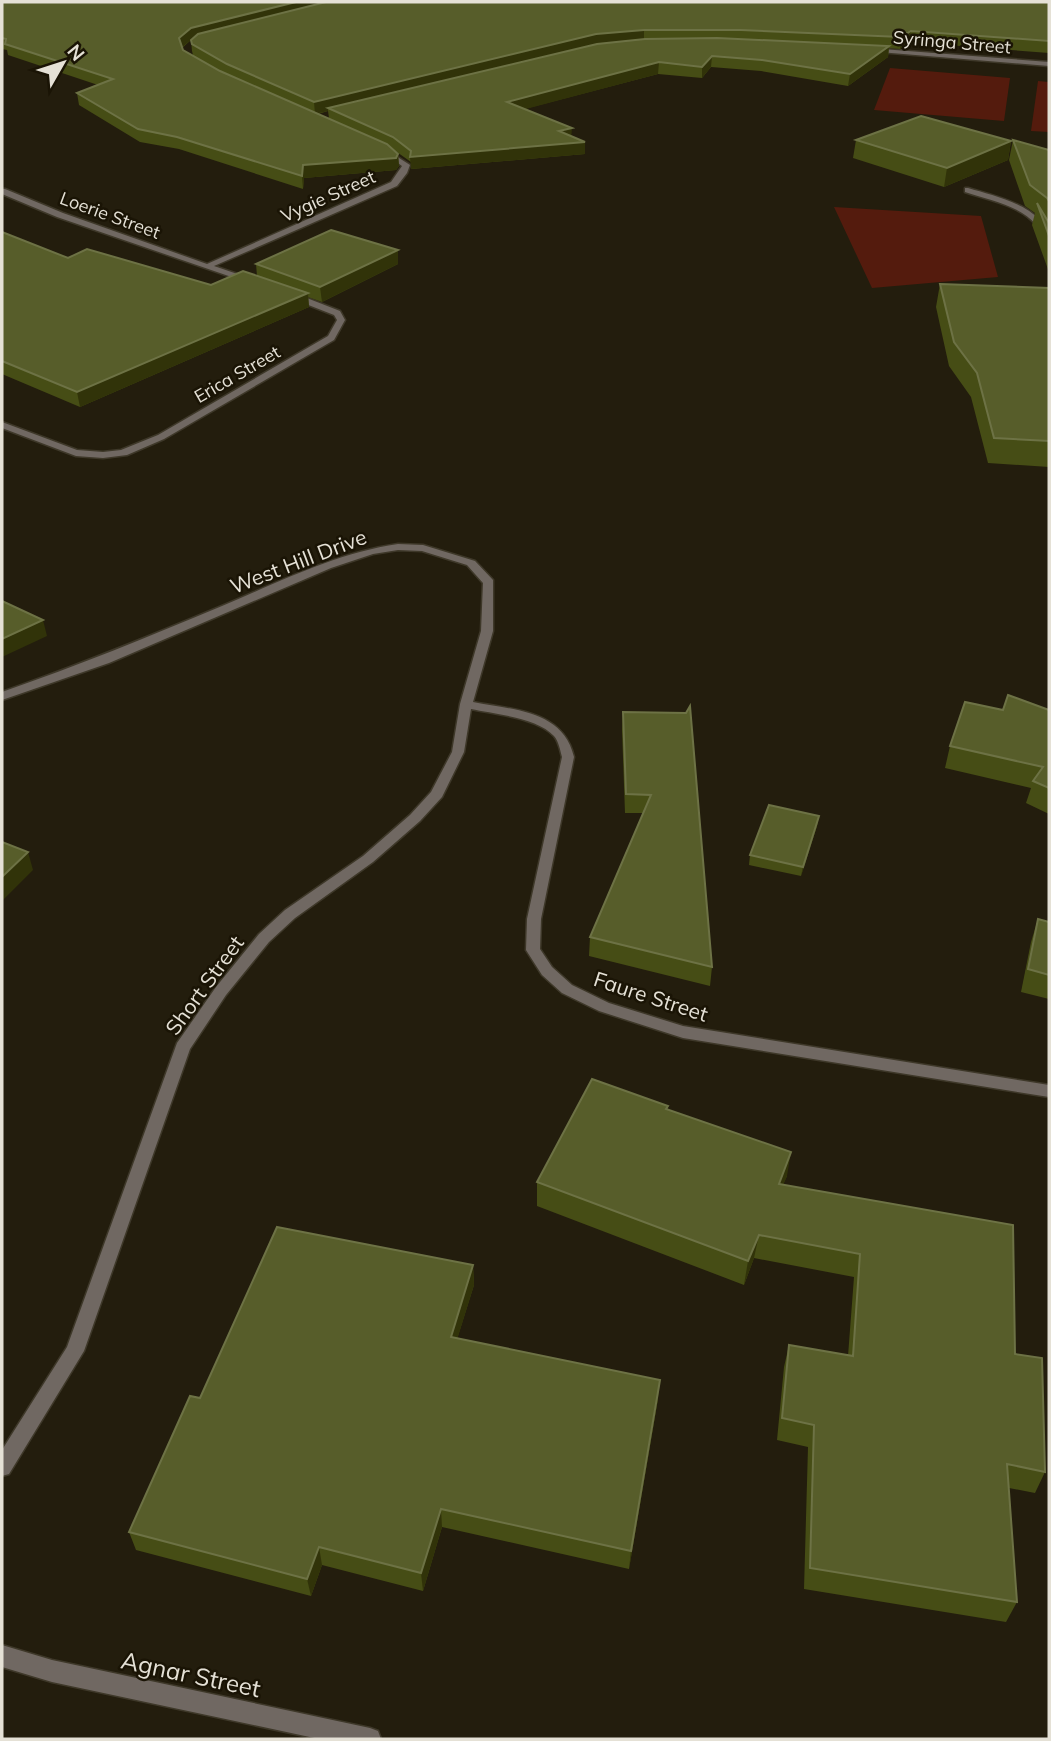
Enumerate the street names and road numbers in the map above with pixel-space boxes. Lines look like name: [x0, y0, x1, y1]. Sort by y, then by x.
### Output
street label: Syringa Street: [892, 25, 1012, 59]
street label: Vygie Street: [277, 165, 379, 227]
street label: Loerie Street: [57, 186, 163, 244]
street label: Erica Street: [190, 340, 284, 408]
street label: West Hill Drive: [226, 523, 370, 599]
street label: Short Street: [159, 930, 249, 1040]
street label: Faure Street: [591, 965, 711, 1027]
street label: Agnar Street: [119, 1645, 263, 1703]

